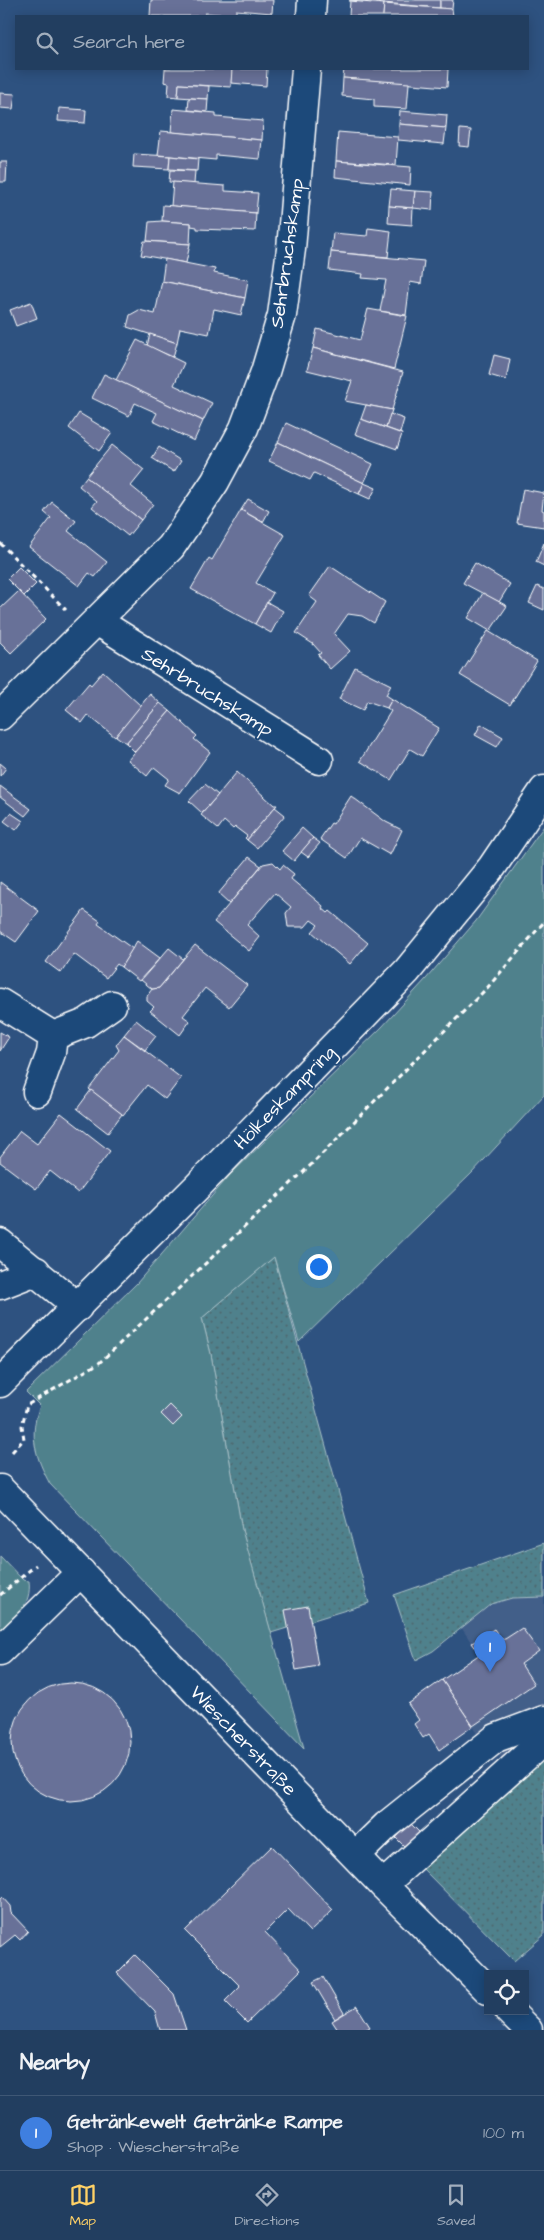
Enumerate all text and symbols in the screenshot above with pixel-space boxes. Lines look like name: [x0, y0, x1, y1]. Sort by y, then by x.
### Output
search box: [15, 15, 529, 70]
icon: search: [33, 29, 61, 57]
text: Search here: [73, 29, 185, 56]
street label: Sehrbruchskamp: [264, 176, 311, 330]
street label: Sehrbruchskamp: [136, 641, 279, 744]
street label: Hölkeskampring: [228, 1040, 343, 1157]
your location: [306, 1254, 332, 1280]
pin: 1: [474, 1631, 506, 1672]
street label: Wiescherstraße: [183, 1680, 303, 1802]
map controls: [484, 1970, 529, 2015]
button: locate: [484, 1970, 529, 2015]
text: Nearby: [20, 2048, 90, 2077]
text: Getränkewelt Getränke Rampe: [67, 2109, 343, 2136]
text: 1: [35, 2122, 37, 2144]
text: 100 m: [483, 2122, 524, 2144]
text: Shop · Wiescherstraße: [67, 2136, 239, 2158]
tab: Map: [69, 2181, 97, 2231]
tab: Directions: [234, 2181, 299, 2231]
tab: Saved: [437, 2181, 475, 2231]

